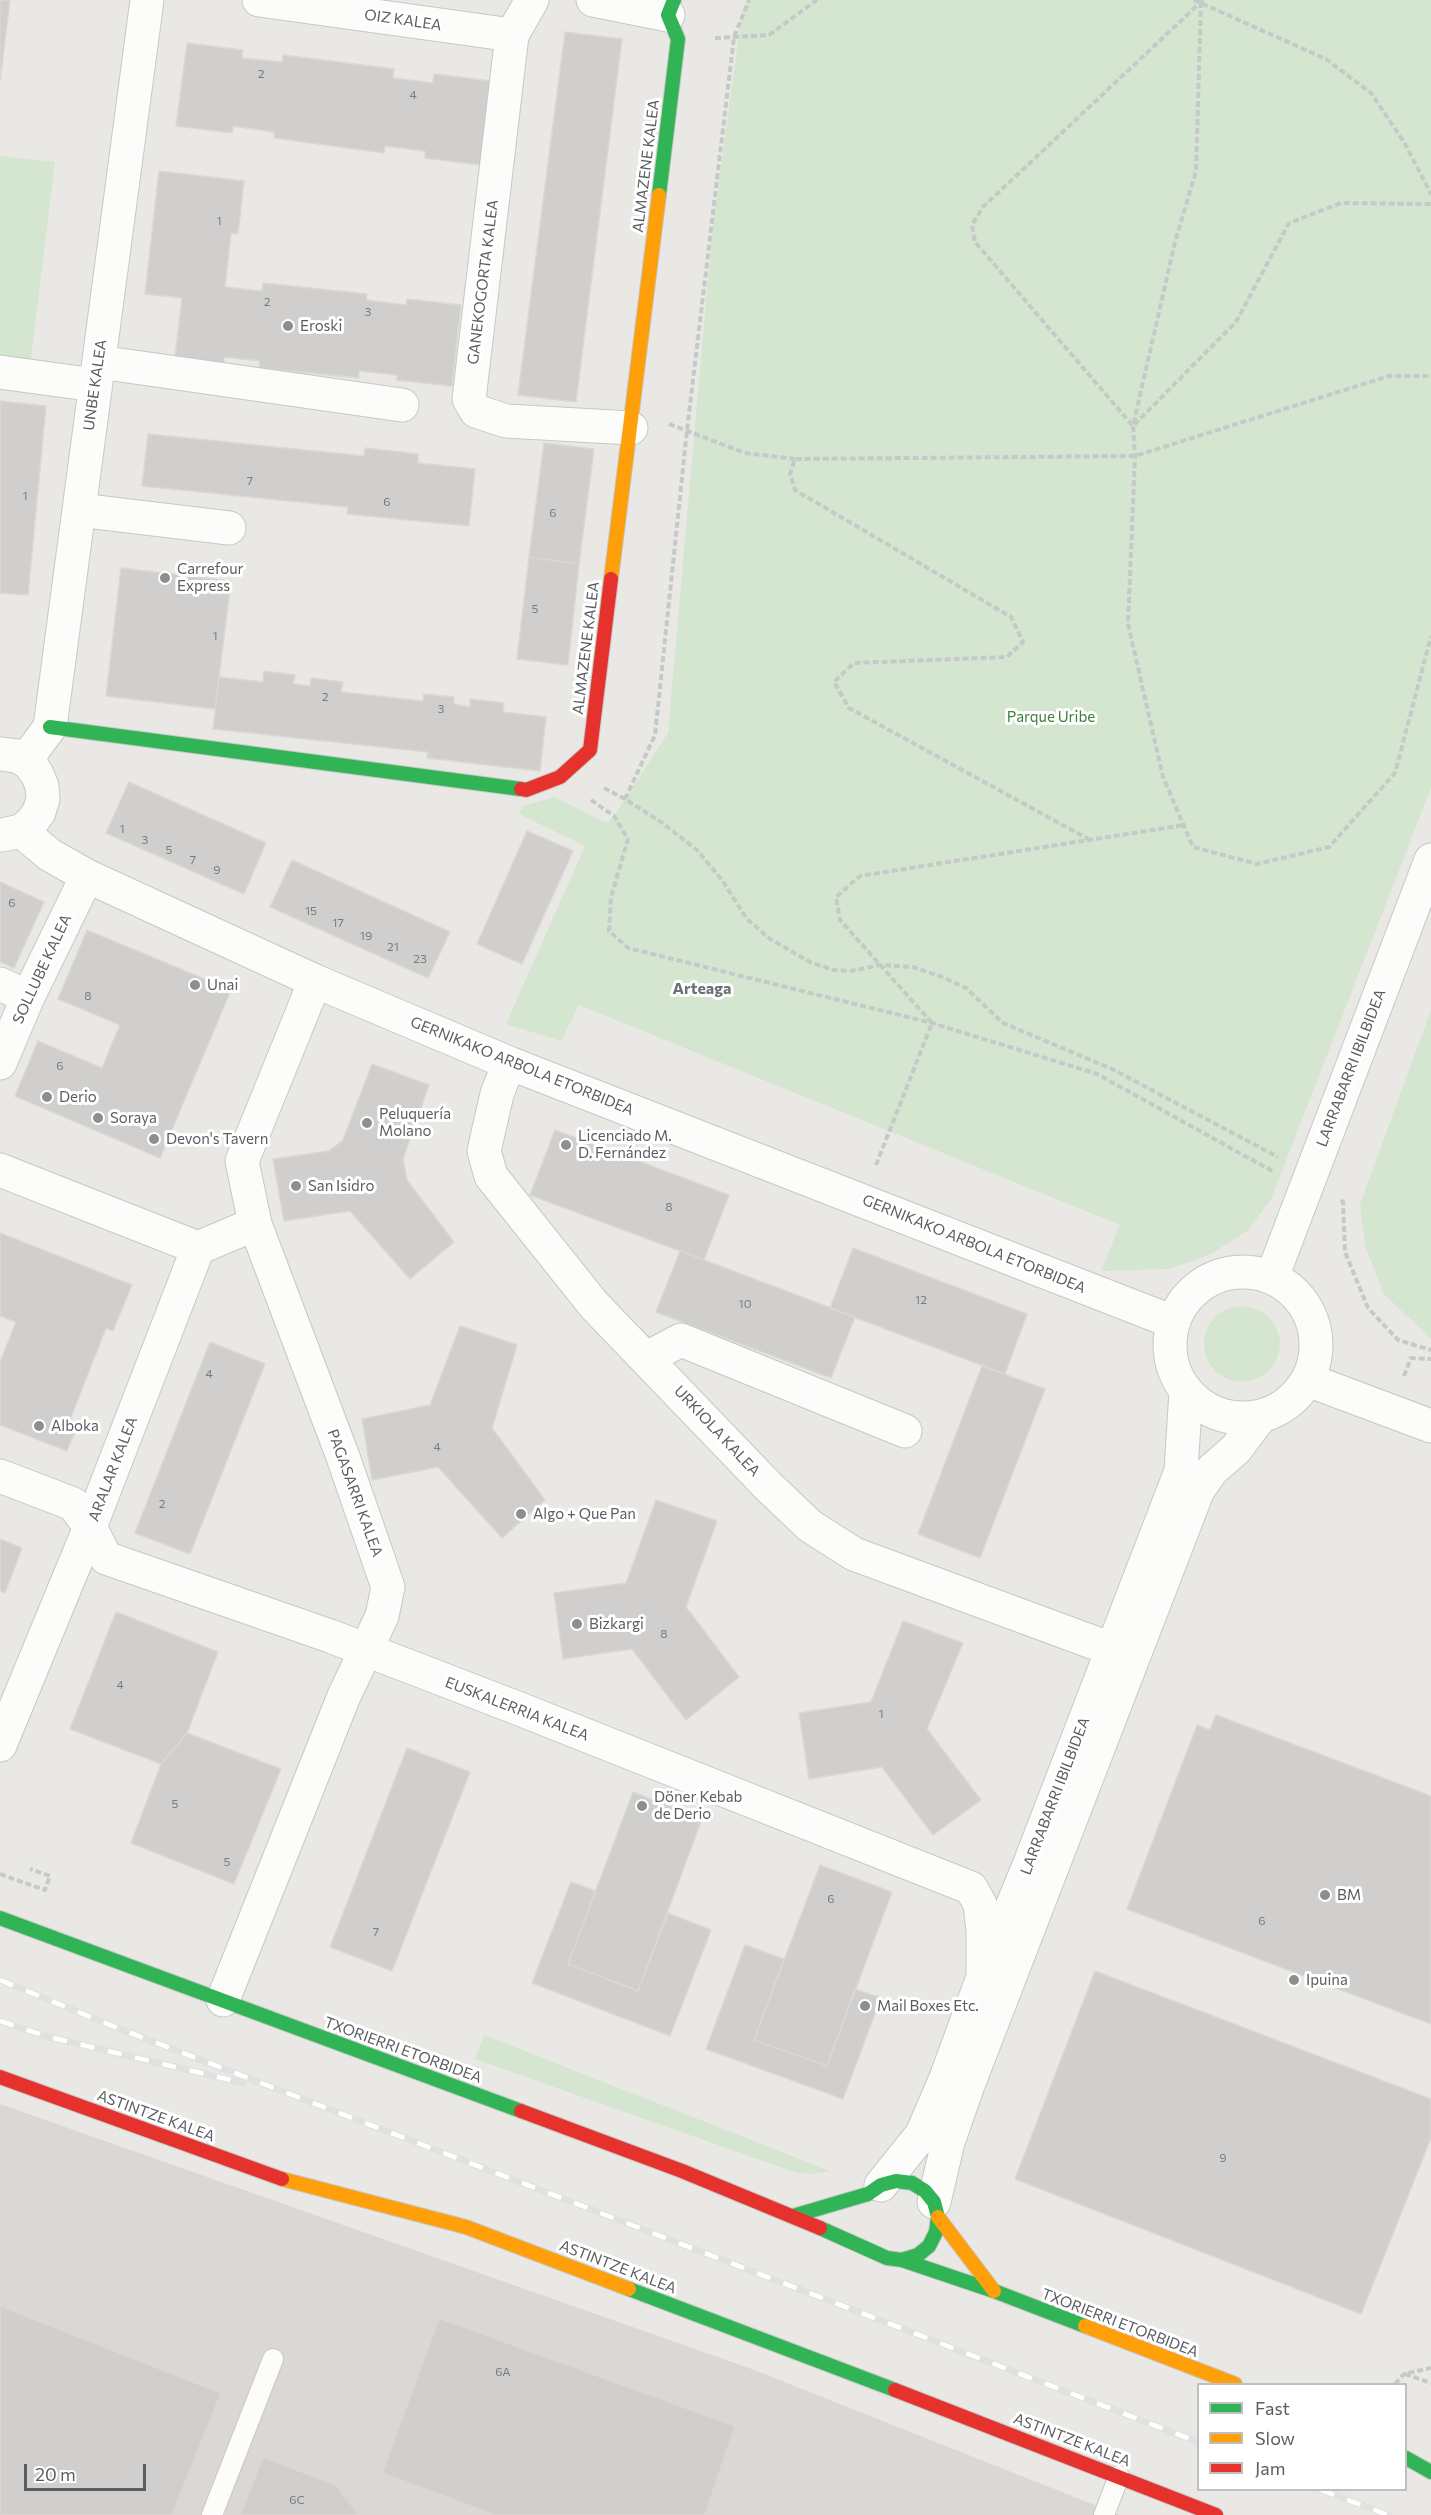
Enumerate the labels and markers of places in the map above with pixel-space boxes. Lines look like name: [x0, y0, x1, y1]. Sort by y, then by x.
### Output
place label: Eroski: [300, 317, 342, 335]
marker: Eroski: [281, 319, 295, 333]
place label: Carrefour Express: [177, 560, 244, 595]
marker: Carrefour Express: [158, 571, 172, 585]
place label: Unai: [207, 976, 238, 994]
marker: Unai: [188, 978, 202, 992]
place label: Derio: [59, 1088, 97, 1106]
marker: Derio: [40, 1090, 54, 1104]
place label: Peluquería Molano: [379, 1105, 451, 1140]
place label: Soraya: [110, 1109, 157, 1127]
marker: Soraya: [91, 1111, 105, 1125]
marker: Peluquería Molano: [360, 1116, 374, 1130]
place label: Licenciado M. D. Fernández: [578, 1127, 672, 1162]
place label: Devon's Tavern: [166, 1130, 268, 1148]
marker: Devon's Tavern: [147, 1132, 161, 1146]
marker: Licenciado M. D. Fernández: [559, 1138, 573, 1152]
place label: San Isidro: [308, 1177, 374, 1195]
marker: San Isidro: [289, 1179, 303, 1193]
place label: Alboka: [51, 1417, 99, 1435]
marker: Alboka: [32, 1419, 46, 1433]
place label: Algo + Que Pan: [533, 1505, 636, 1523]
marker: Algo + Que Pan: [514, 1507, 528, 1521]
place label: Bizkargi: [589, 1615, 644, 1633]
marker: Bizkargi: [570, 1617, 584, 1631]
place label: Döner Kebab de Derio: [654, 1788, 742, 1823]
marker: Döner Kebab de Derio: [635, 1799, 649, 1813]
place label: BM: [1337, 1886, 1361, 1904]
marker: BM: [1318, 1888, 1332, 1902]
place label: Ipuina: [1306, 1971, 1348, 1989]
marker: Ipuina: [1287, 1973, 1301, 1987]
place label: Mail Boxes Etc.: [877, 1997, 979, 2015]
marker: Mail Boxes Etc.: [858, 1999, 872, 2013]

